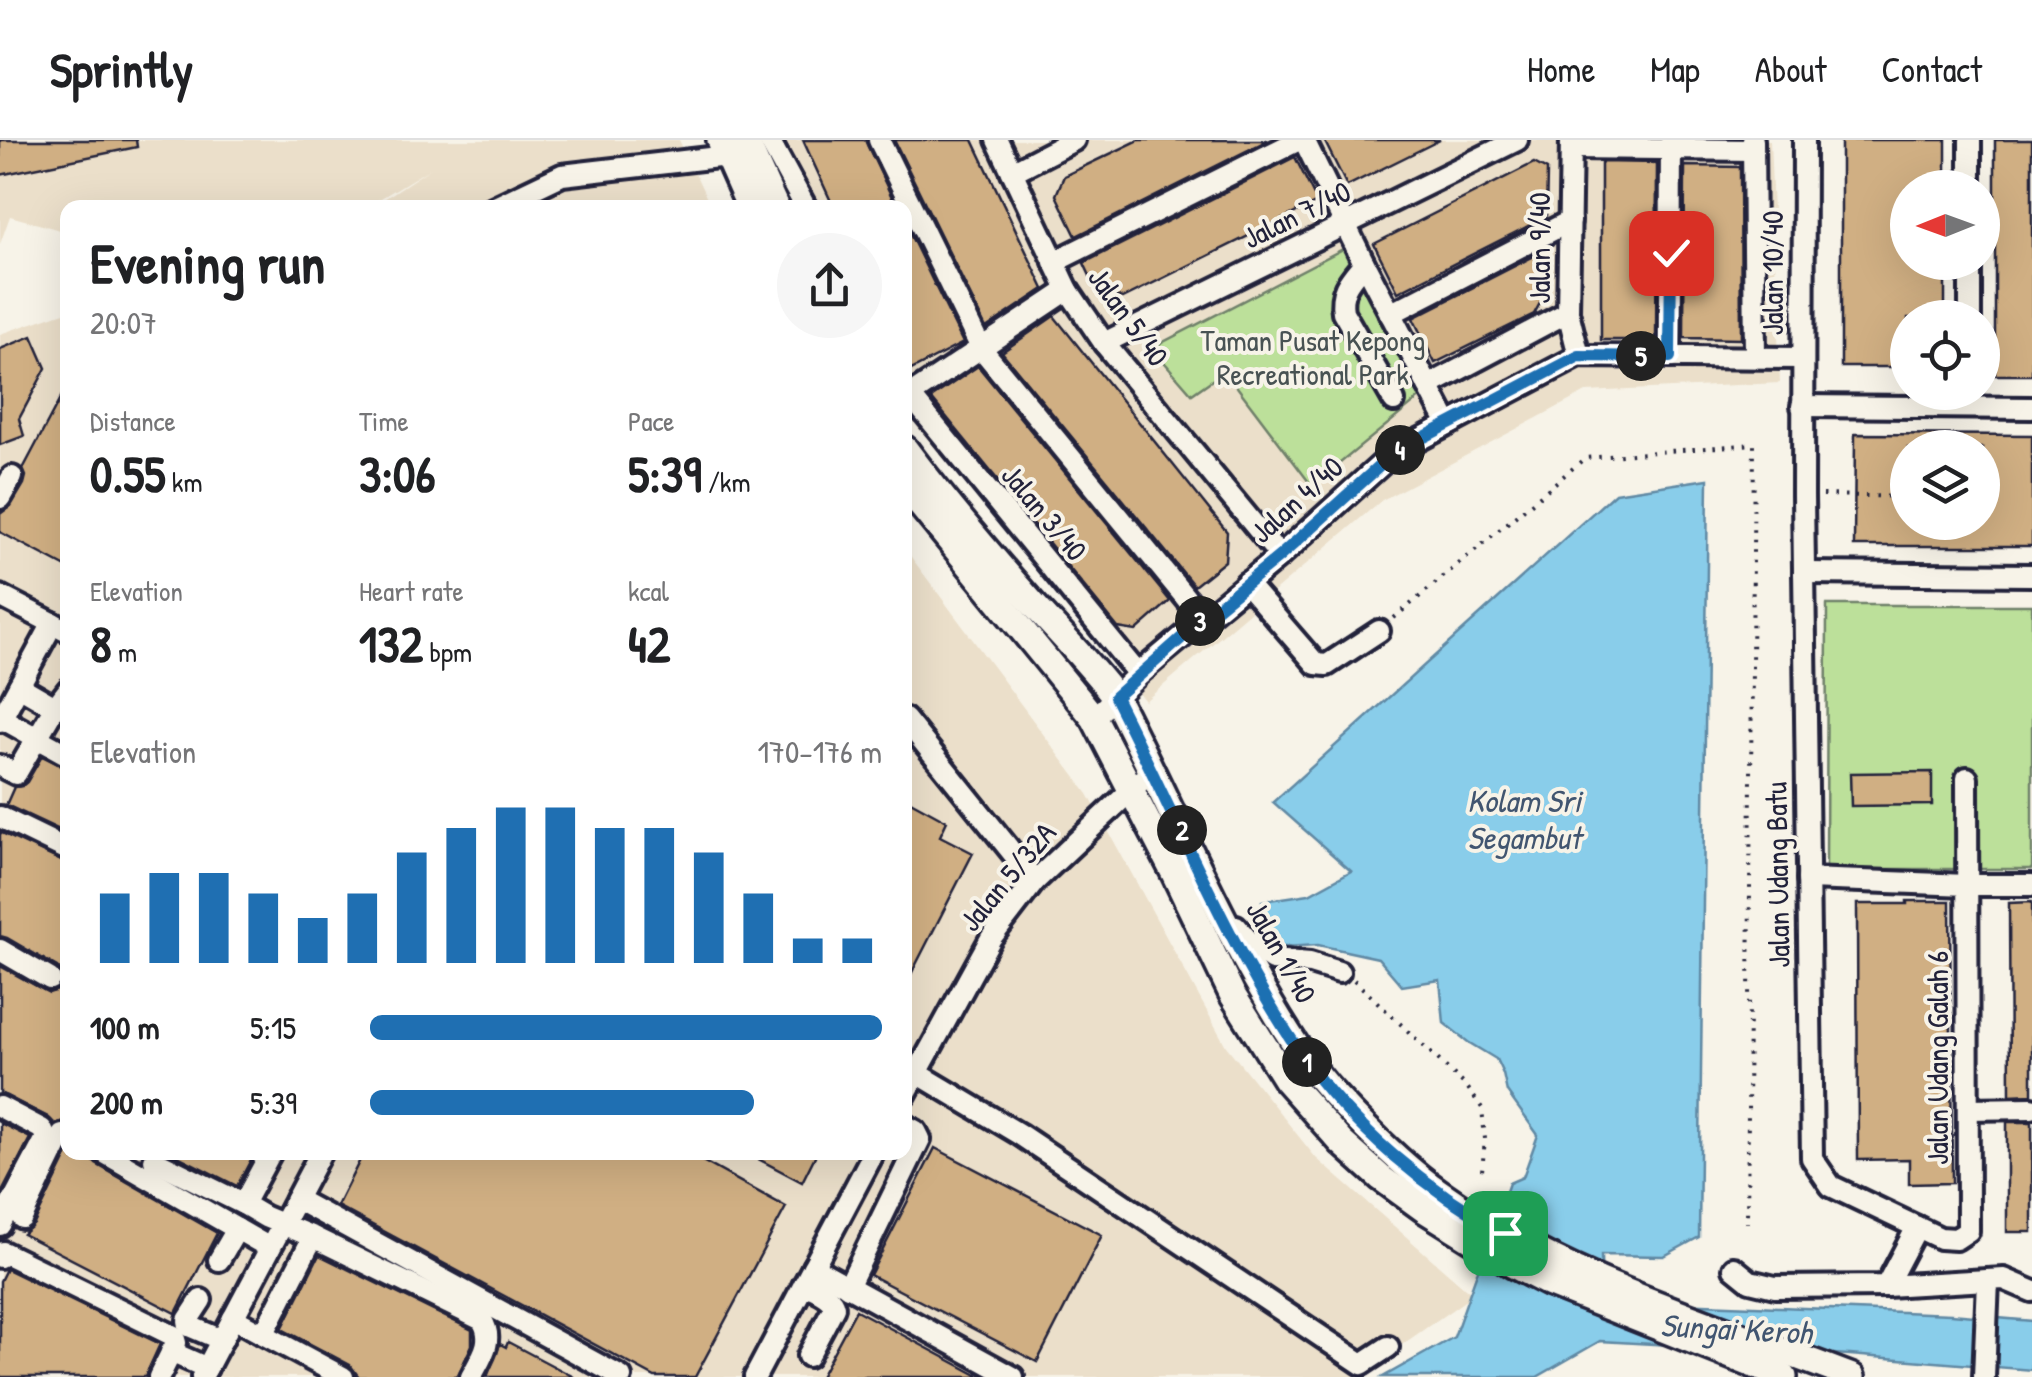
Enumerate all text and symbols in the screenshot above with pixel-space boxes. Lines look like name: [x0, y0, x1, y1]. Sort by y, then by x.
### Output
text: Sprintly: [50, 37, 193, 102]
text: Home: [1527, 46, 1595, 93]
text: Map: [1650, 46, 1700, 93]
text: About: [1755, 46, 1827, 93]
text: Contact: [1882, 46, 1982, 93]
north arrow: [1890, 170, 2000, 280]
map controls: [1890, 170, 2000, 540]
street label: Jalan 7/40: [1236, 171, 1357, 257]
street label: Jalan 9/40: [1519, 192, 1559, 304]
pin: [1629, 211, 1714, 296]
street label: Jalan 10/40: [1752, 211, 1792, 335]
text: Evening run: [90, 226, 325, 300]
icon: check: [1644, 226, 1699, 281]
button: share: [777, 233, 882, 338]
street label: Jalan 5/40: [1079, 259, 1178, 374]
button: locate: [1890, 300, 2000, 410]
text: 20:07: [90, 301, 157, 344]
park label: Taman Pusat Kepong Recreational Park: [1201, 320, 1425, 394]
pin: 5: [1616, 331, 1666, 381]
text: 5: [1635, 337, 1647, 375]
text: Distance: [90, 402, 176, 440]
text: Time: [359, 402, 409, 440]
text: Pace: [628, 402, 674, 440]
pin: 4: [1375, 425, 1425, 475]
button: layers: [1890, 430, 2000, 540]
text: 4: [1395, 431, 1405, 469]
text: 0.55: [90, 440, 165, 508]
text: 3:06: [359, 440, 435, 508]
text: 5:39: [628, 440, 702, 508]
street label: Jalan 4/40: [1241, 447, 1351, 551]
street label: Jalan 3/40: [993, 456, 1097, 569]
text: km: [165, 463, 203, 501]
text: /km: [702, 463, 750, 501]
text: Elevation: [90, 572, 183, 610]
text: Heart rate: [359, 572, 464, 610]
text: kcal: [628, 572, 669, 610]
pin: 3: [1175, 596, 1225, 646]
text: 3: [1194, 602, 1206, 640]
text: 8: [90, 610, 112, 678]
text: 132: [359, 610, 423, 678]
text: 42: [628, 610, 670, 678]
text: m: [112, 633, 137, 671]
text: bpm: [423, 633, 472, 671]
text: Elevation: [90, 730, 196, 773]
text: 170–176 m: [757, 730, 882, 773]
water label: Kolam Sri Segambut: [1467, 779, 1585, 859]
street label: Jalan Udang Batu: [1755, 782, 1799, 968]
pin: 2: [1157, 805, 1207, 855]
text: 2: [1175, 811, 1189, 849]
street label: Jalan 5/32A: [950, 813, 1065, 939]
street label: Jalan 1/40: [1237, 893, 1326, 1010]
street label: Jalan Udang Galah 6: [1917, 951, 1957, 1165]
text: 100 m: [90, 1006, 159, 1049]
text: 5:15: [250, 1006, 296, 1049]
pin: 1: [1282, 1037, 1332, 1087]
text: 1: [1302, 1043, 1312, 1081]
text: 200 m: [90, 1081, 163, 1124]
text: 5:39: [250, 1081, 297, 1124]
pin: [1463, 1191, 1548, 1276]
icon: arrive: [1478, 1206, 1533, 1261]
water label: Sungai Keroh: [1659, 1303, 1815, 1354]

